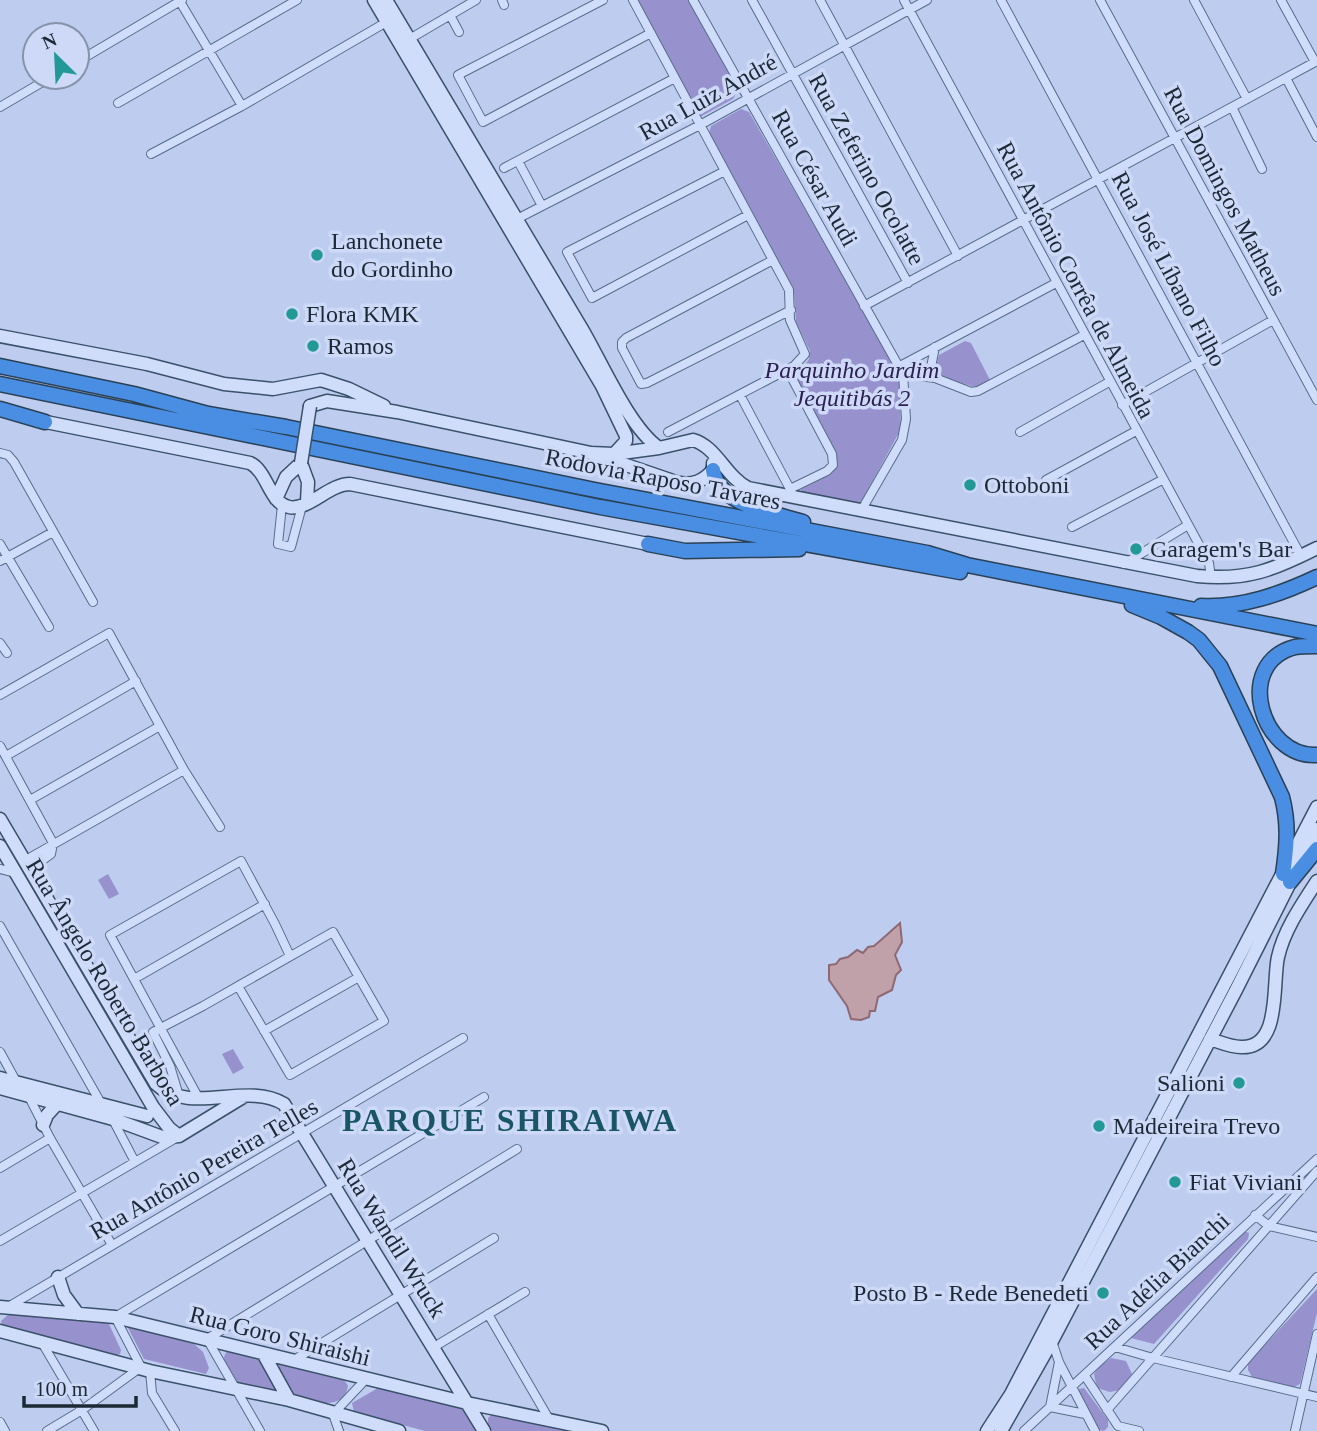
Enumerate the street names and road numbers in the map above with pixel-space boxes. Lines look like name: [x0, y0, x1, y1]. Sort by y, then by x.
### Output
street label: Rua Luiz André: [635, 48, 781, 146]
street label: Rua Zeferino Ocolatte: [804, 69, 930, 269]
street label: Rua Domingos Matheus: [1159, 82, 1291, 300]
street label: Rua César Audi: [767, 105, 863, 251]
street label: Rua Antônio Corrêa de Almeida: [992, 137, 1160, 423]
street label: Rua José Líbano Filho: [1107, 167, 1231, 371]
street label: Rodovia Raposo Tavares: [543, 443, 783, 515]
street label: Rua Ângelo Roberto Barbosa: [21, 854, 189, 1110]
street label: Rua Antônio Pereira Telles: [86, 1093, 322, 1245]
street label: Rua Wandil Wruck: [333, 1154, 451, 1322]
street label: Rua Adélia Bianchi: [1079, 1207, 1235, 1355]
street label: Rua Goro Shiraishi: [187, 1301, 373, 1371]

